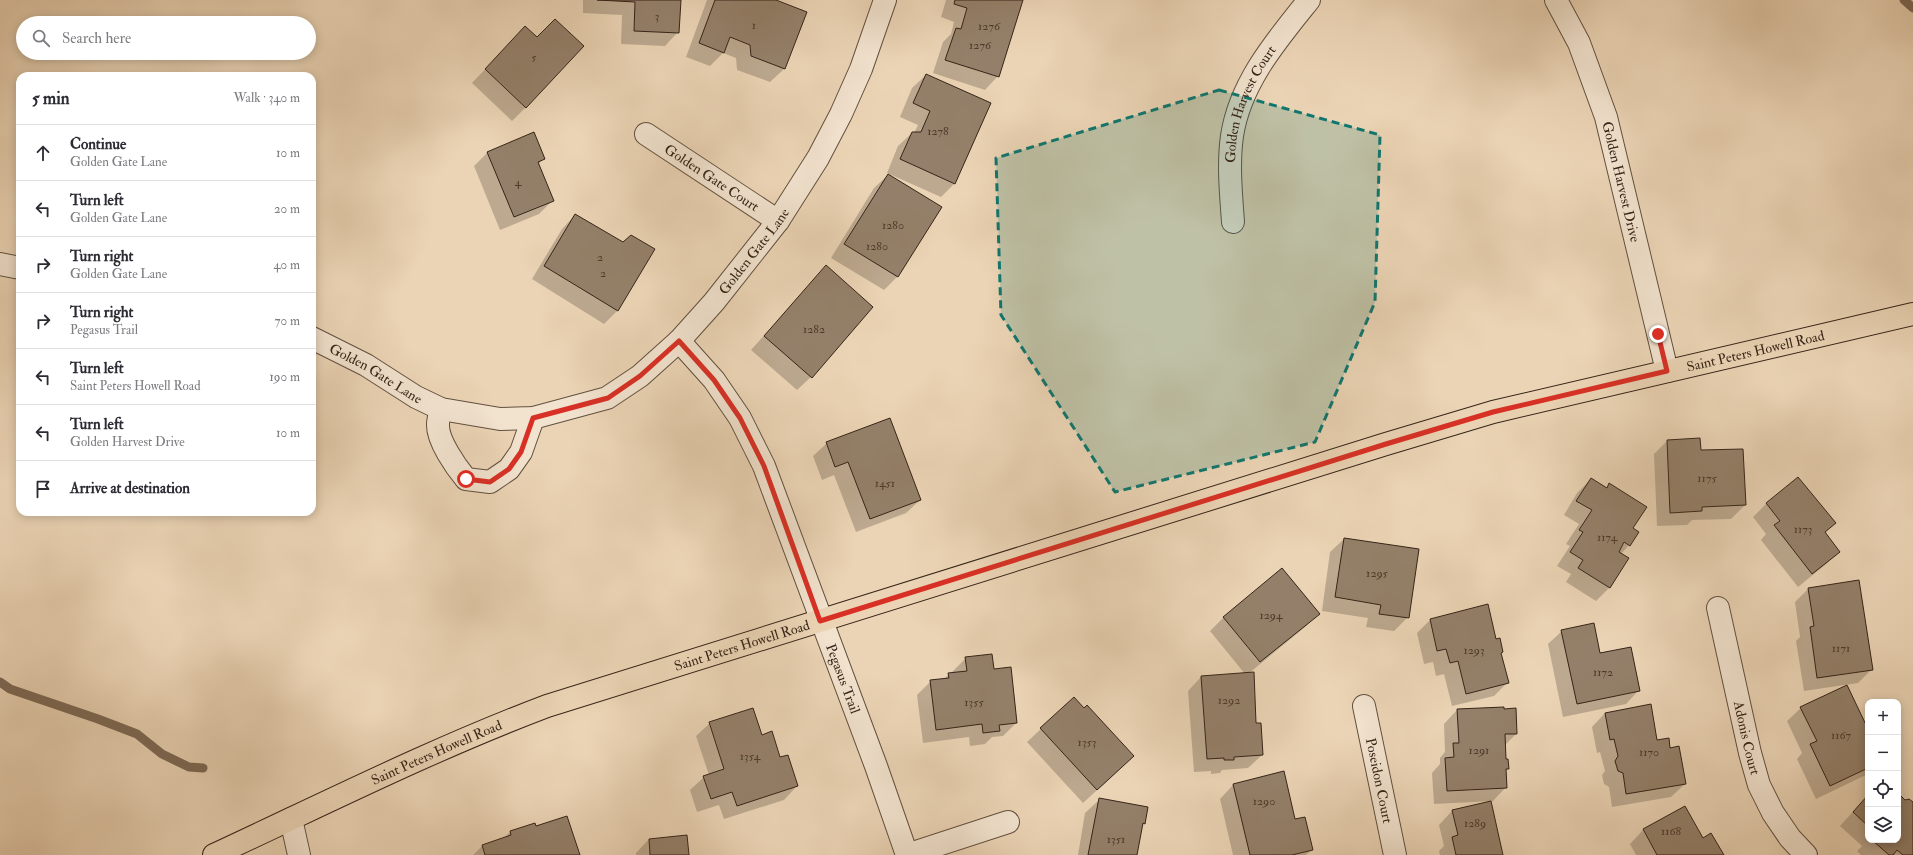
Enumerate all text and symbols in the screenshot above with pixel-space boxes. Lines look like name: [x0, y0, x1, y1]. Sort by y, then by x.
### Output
house number: 3: [655, 9, 659, 24]
search box: [16, 16, 316, 60]
house number: 1: [752, 18, 756, 33]
house number: 1276: [978, 19, 1001, 34]
icon: search: [30, 27, 52, 49]
text: Search here: [62, 29, 131, 48]
house number: 1276: [969, 38, 992, 53]
street label: Golden Harvest Court: [1222, 42, 1280, 163]
house number: 5: [531, 50, 537, 65]
text: 5 min: [32, 88, 70, 109]
text: Walk · 340 m: [234, 90, 300, 106]
street label: Golden Harvest Drive: [1598, 120, 1644, 244]
house number: 1278: [927, 124, 949, 139]
text: Continue: [70, 135, 126, 154]
street label: Golden Gate Court: [661, 141, 763, 215]
icon: ahead: [32, 142, 54, 164]
text: 10 m: [276, 145, 300, 161]
text: Golden Gate Lane: [70, 154, 167, 170]
house number: 4: [515, 175, 522, 190]
text: Turn left: [70, 191, 124, 210]
icon: left: [32, 198, 54, 220]
text: 20 m: [274, 201, 300, 217]
street label: Golden Gate Lane: [715, 205, 793, 298]
text: Golden Gate Lane: [70, 210, 167, 226]
house number: 1280: [882, 218, 904, 233]
house number: 1280: [866, 239, 888, 254]
text: Turn right: [70, 247, 133, 266]
house number: 2: [597, 250, 603, 265]
icon: right: [32, 254, 54, 276]
text: 40 m: [274, 257, 300, 273]
text: Golden Gate Lane: [70, 266, 167, 282]
house number: 2: [600, 266, 606, 281]
text: Turn right: [70, 303, 133, 322]
icon: right: [32, 310, 54, 332]
text: 70 m: [275, 313, 300, 329]
text: Pegasus Trail: [70, 322, 138, 338]
house number: 1282: [803, 322, 825, 337]
route end: [1649, 325, 1667, 343]
street label: Saint Peters Howell Road: [1685, 327, 1826, 376]
street label: Golden Gate Lane: [326, 340, 425, 408]
text: Turn left: [70, 359, 124, 378]
icon: left: [32, 366, 54, 388]
text: 190 m: [269, 369, 300, 385]
text: Saint Peters Howell Road: [70, 378, 201, 394]
text: Turn left: [70, 415, 124, 434]
icon: left: [32, 422, 54, 444]
text: 10 m: [276, 425, 300, 441]
text: Golden Harvest Drive: [70, 434, 185, 450]
route start: [457, 470, 475, 488]
house number: 1175: [1697, 471, 1717, 486]
house number: 1451: [875, 476, 895, 491]
icon: arrive: [32, 478, 54, 500]
text: Arrive at destination: [70, 479, 190, 498]
house number: 1173: [1794, 522, 1812, 537]
house number: 1174: [1597, 530, 1618, 545]
house number: 1295: [1366, 566, 1389, 581]
house number: 1294: [1260, 608, 1283, 623]
street label: Saint Peters Howell Road: [672, 617, 812, 675]
street label: Pegasus Trail: [822, 641, 864, 716]
house number: 1171: [1832, 641, 1850, 656]
house number: 1293: [1463, 643, 1485, 658]
house number: 1172: [1593, 665, 1613, 680]
house number: 1292: [1218, 693, 1240, 708]
house number: 1355: [964, 695, 984, 710]
street label: Adonis Court: [1730, 698, 1764, 777]
map controls: [1865, 699, 1901, 843]
button: +: [1865, 699, 1901, 735]
street label: Saint Peters Howell Road: [369, 717, 504, 789]
house number: 1167: [1831, 728, 1852, 743]
house number: 1353: [1078, 735, 1096, 750]
button: −: [1865, 735, 1901, 771]
street label: Poseidon Court: [1362, 736, 1396, 825]
house number: 1291: [1469, 743, 1489, 758]
house number: 1170: [1639, 745, 1659, 760]
house number: 1354: [740, 749, 761, 764]
button: locate: [1865, 771, 1901, 807]
house number: 1290: [1253, 794, 1275, 809]
button: layers: [1865, 807, 1901, 843]
house number: 1289: [1464, 816, 1486, 831]
house number: 1168: [1661, 824, 1681, 839]
house number: 1351: [1107, 832, 1125, 847]

